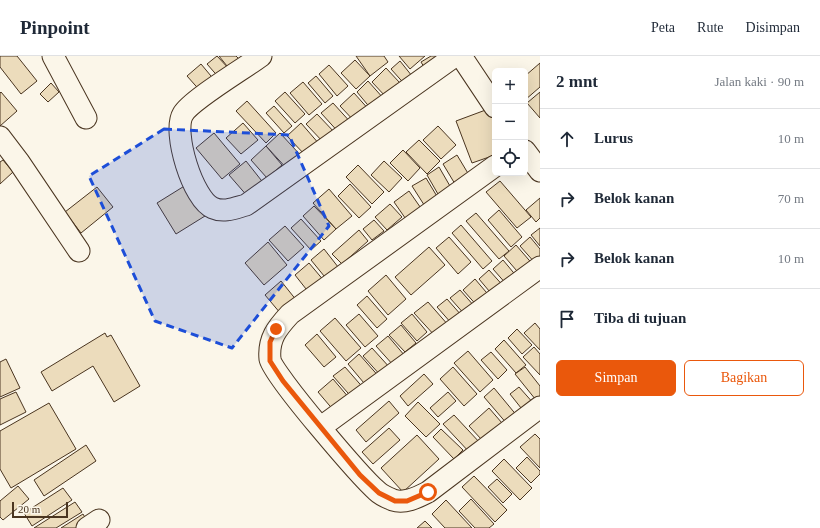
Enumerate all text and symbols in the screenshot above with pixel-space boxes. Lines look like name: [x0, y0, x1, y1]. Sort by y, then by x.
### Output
text: Pinpoint: [20, 17, 90, 38]
text: Peta: [651, 20, 675, 35]
text: Rute: [697, 20, 724, 35]
text: Disimpan: [746, 20, 800, 35]
map controls: [492, 68, 528, 176]
button: +: [492, 68, 528, 104]
text: 2 mnt: [556, 72, 598, 91]
text: Jalan kaki · 90 m: [714, 74, 804, 89]
button: −: [492, 104, 528, 140]
icon: ahead: [556, 128, 578, 150]
text: Lurus: [594, 130, 633, 146]
text: 10 m: [778, 131, 804, 146]
button: locate: [492, 140, 528, 176]
icon: right: [556, 188, 578, 210]
text: Belok kanan: [594, 190, 674, 206]
text: 70 m: [778, 191, 804, 206]
icon: right: [556, 248, 578, 270]
text: Belok kanan: [594, 250, 674, 266]
text: 10 m: [778, 251, 804, 266]
icon: arrive: [556, 308, 578, 330]
text: Tiba di tujuan: [594, 310, 686, 326]
route end: [267, 320, 285, 338]
button: Simpan: [556, 360, 676, 396]
button: Bagikan: [684, 360, 804, 396]
route start: [419, 483, 437, 501]
scale bar: [12, 500, 68, 519]
text: 20 m: [18, 503, 40, 515]

